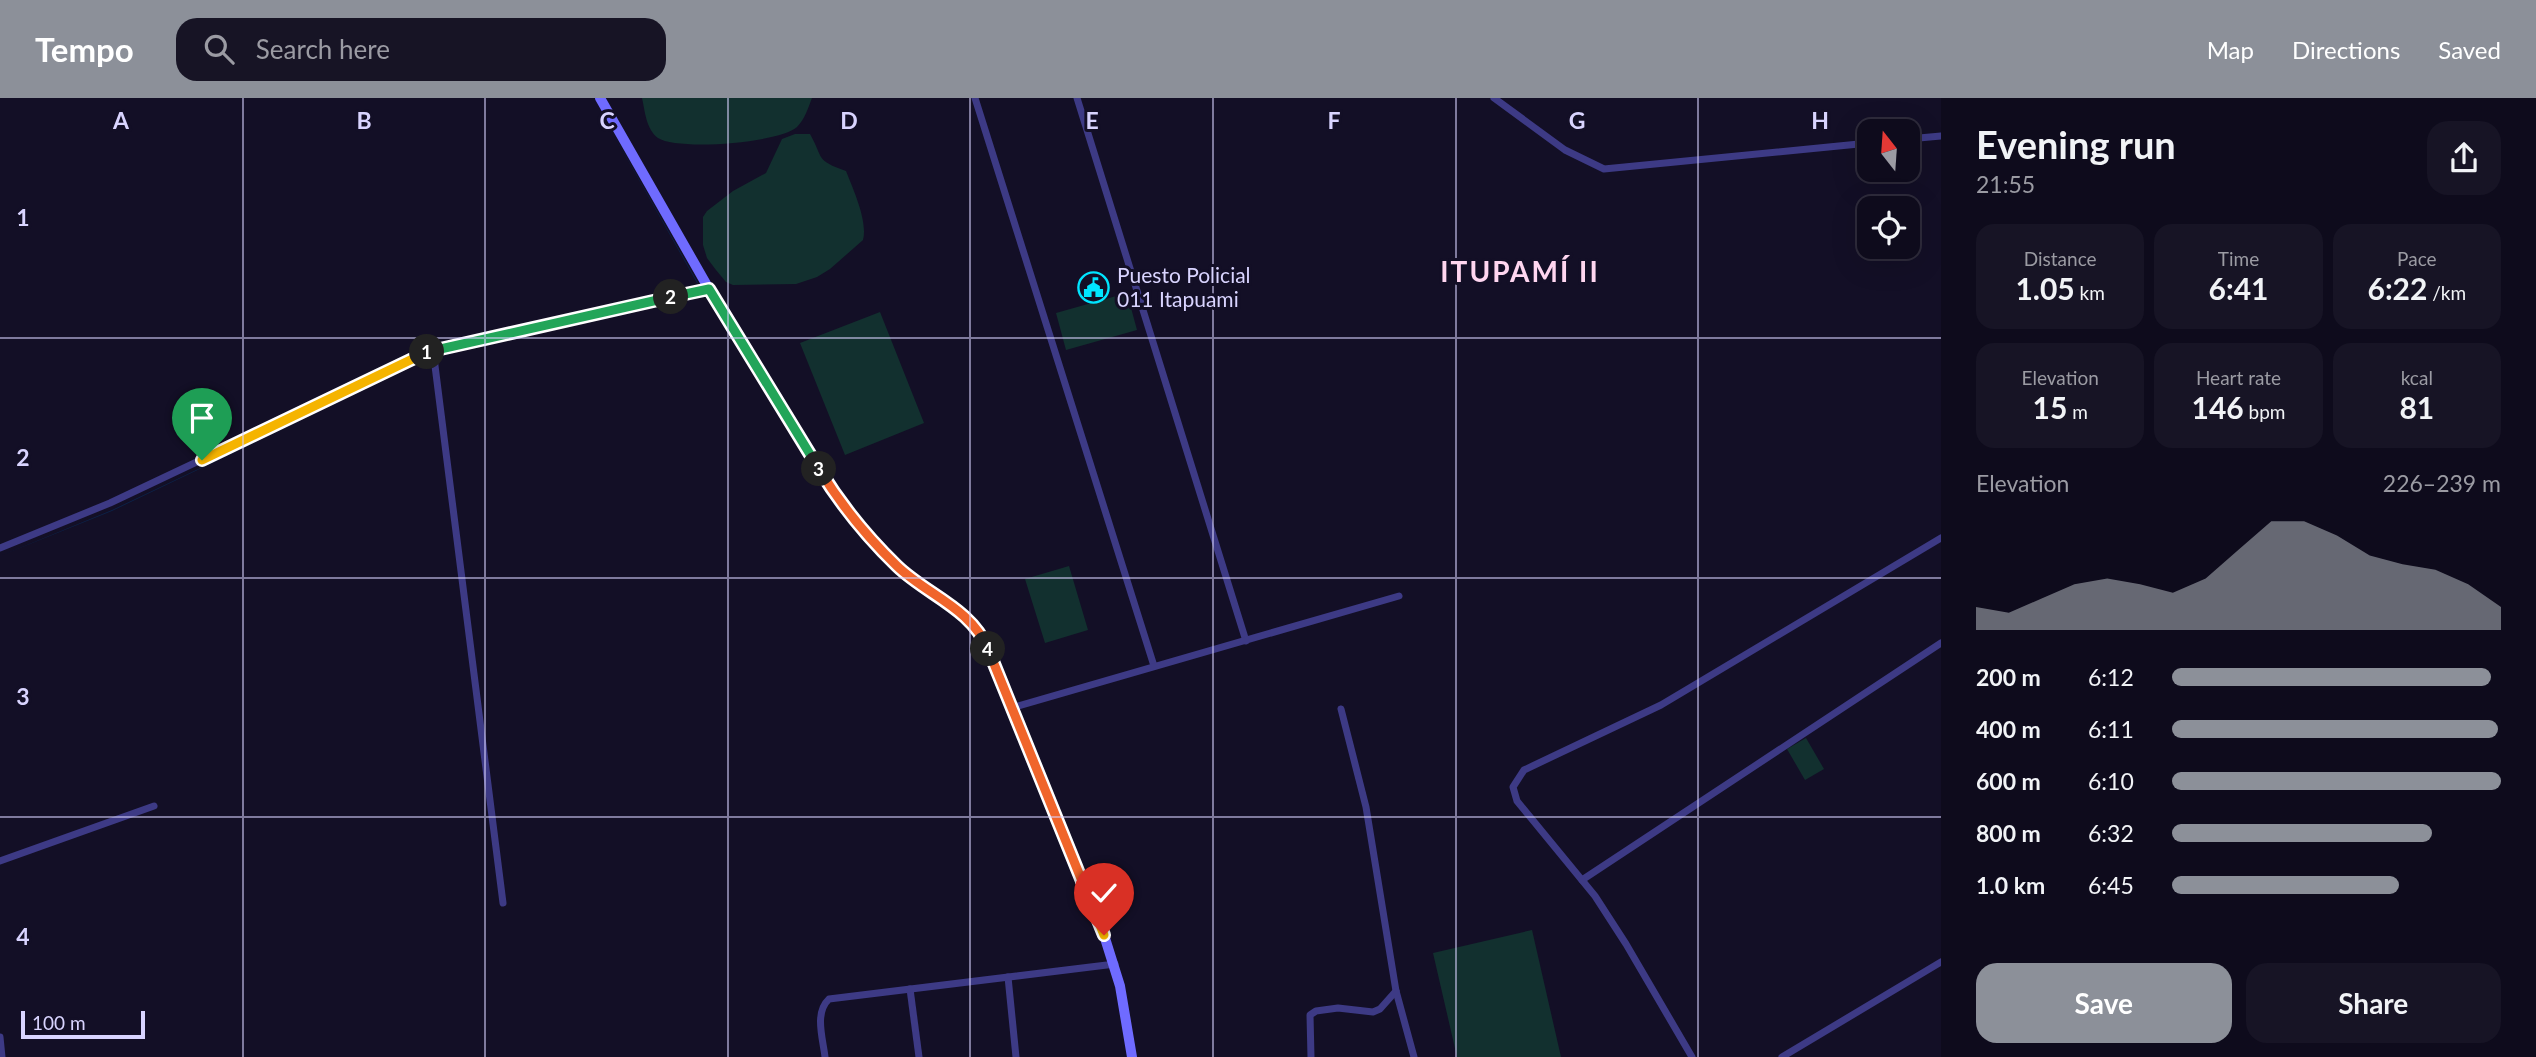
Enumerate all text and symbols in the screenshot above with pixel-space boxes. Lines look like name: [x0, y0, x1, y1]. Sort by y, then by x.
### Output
search box: [176, 18, 666, 81]
text: Tempo: [35, 29, 134, 69]
icon: search: [200, 30, 238, 68]
text: Search here: [256, 33, 390, 65]
text: Map: [2207, 35, 2254, 64]
text: Directions: [2292, 35, 2400, 64]
text: Saved: [2438, 35, 2501, 64]
text: A: [112, 106, 130, 134]
text: B: [356, 106, 372, 134]
text: C: [599, 106, 615, 134]
text: D: [840, 106, 858, 134]
text: E: [1085, 106, 1099, 134]
text: F: [1327, 106, 1341, 134]
text: G: [1569, 106, 1585, 134]
text: H: [1811, 106, 1829, 134]
north arrow: [1857, 119, 1920, 182]
map controls: [1857, 119, 1920, 259]
text: Evening run: [1976, 121, 2176, 167]
button: share: [2427, 121, 2501, 195]
text: 21:55: [1976, 170, 2035, 198]
button: locate: [1857, 196, 1920, 259]
text: 1: [16, 203, 30, 231]
text: Distance: [2024, 247, 2097, 270]
text: Time: [2218, 247, 2259, 270]
text: Pace: [2397, 247, 2437, 270]
district label: ITUPAMÍ II: [1440, 254, 1600, 288]
place label: Puesto Policial 011 Itapuami: [1117, 262, 1251, 311]
text: 1.05: [2015, 270, 2075, 306]
text: 6:41: [2209, 270, 2268, 306]
text: 6:22: [2367, 270, 2427, 306]
public building icon: Puesto Policial 011 Itapuami: [1077, 271, 1111, 305]
pin: 2: [654, 280, 688, 314]
text: km: [2075, 281, 2105, 304]
text: /km: [2427, 281, 2466, 304]
text: 2: [665, 285, 676, 308]
pin: 1: [410, 334, 444, 370]
text: 1: [421, 340, 432, 363]
text: Elevation: [2022, 366, 2099, 389]
text: Heart rate: [2196, 366, 2281, 389]
text: kcal: [2401, 366, 2433, 389]
pin: [172, 388, 232, 460]
text: 15: [2033, 389, 2067, 425]
text: 146: [2192, 389, 2244, 425]
text: 81: [2399, 389, 2434, 425]
icon: arrive: [183, 399, 221, 437]
text: m: [2067, 400, 2088, 423]
text: bpm: [2244, 400, 2285, 423]
text: 2: [16, 443, 30, 471]
pin: 3: [802, 452, 836, 486]
text: 3: [813, 457, 824, 480]
text: Elevation: [1976, 469, 2069, 497]
text: 226–239 m: [2383, 469, 2501, 497]
pin: 4: [970, 632, 1006, 666]
text: 4: [982, 637, 993, 660]
text: 200 m: [1976, 663, 2041, 691]
text: 6:12: [2088, 663, 2134, 691]
text: 3: [16, 682, 30, 710]
text: 400 m: [1976, 715, 2041, 743]
text: 6:11: [2088, 715, 2134, 743]
text: 600 m: [1976, 767, 2041, 795]
text: 6:10: [2088, 767, 2134, 795]
text: 800 m: [1976, 819, 2041, 847]
text: 6:32: [2088, 819, 2134, 847]
pin: [1074, 863, 1134, 935]
text: 1.0 km: [1976, 871, 2045, 899]
text: 6:45: [2088, 871, 2134, 899]
icon: check: [1085, 874, 1123, 912]
text: 4: [16, 922, 30, 950]
button: Save: [1976, 963, 2232, 1043]
button: Share: [2246, 963, 2501, 1043]
scale bar: [21, 1008, 145, 1040]
text: 100 m: [32, 1011, 86, 1034]

